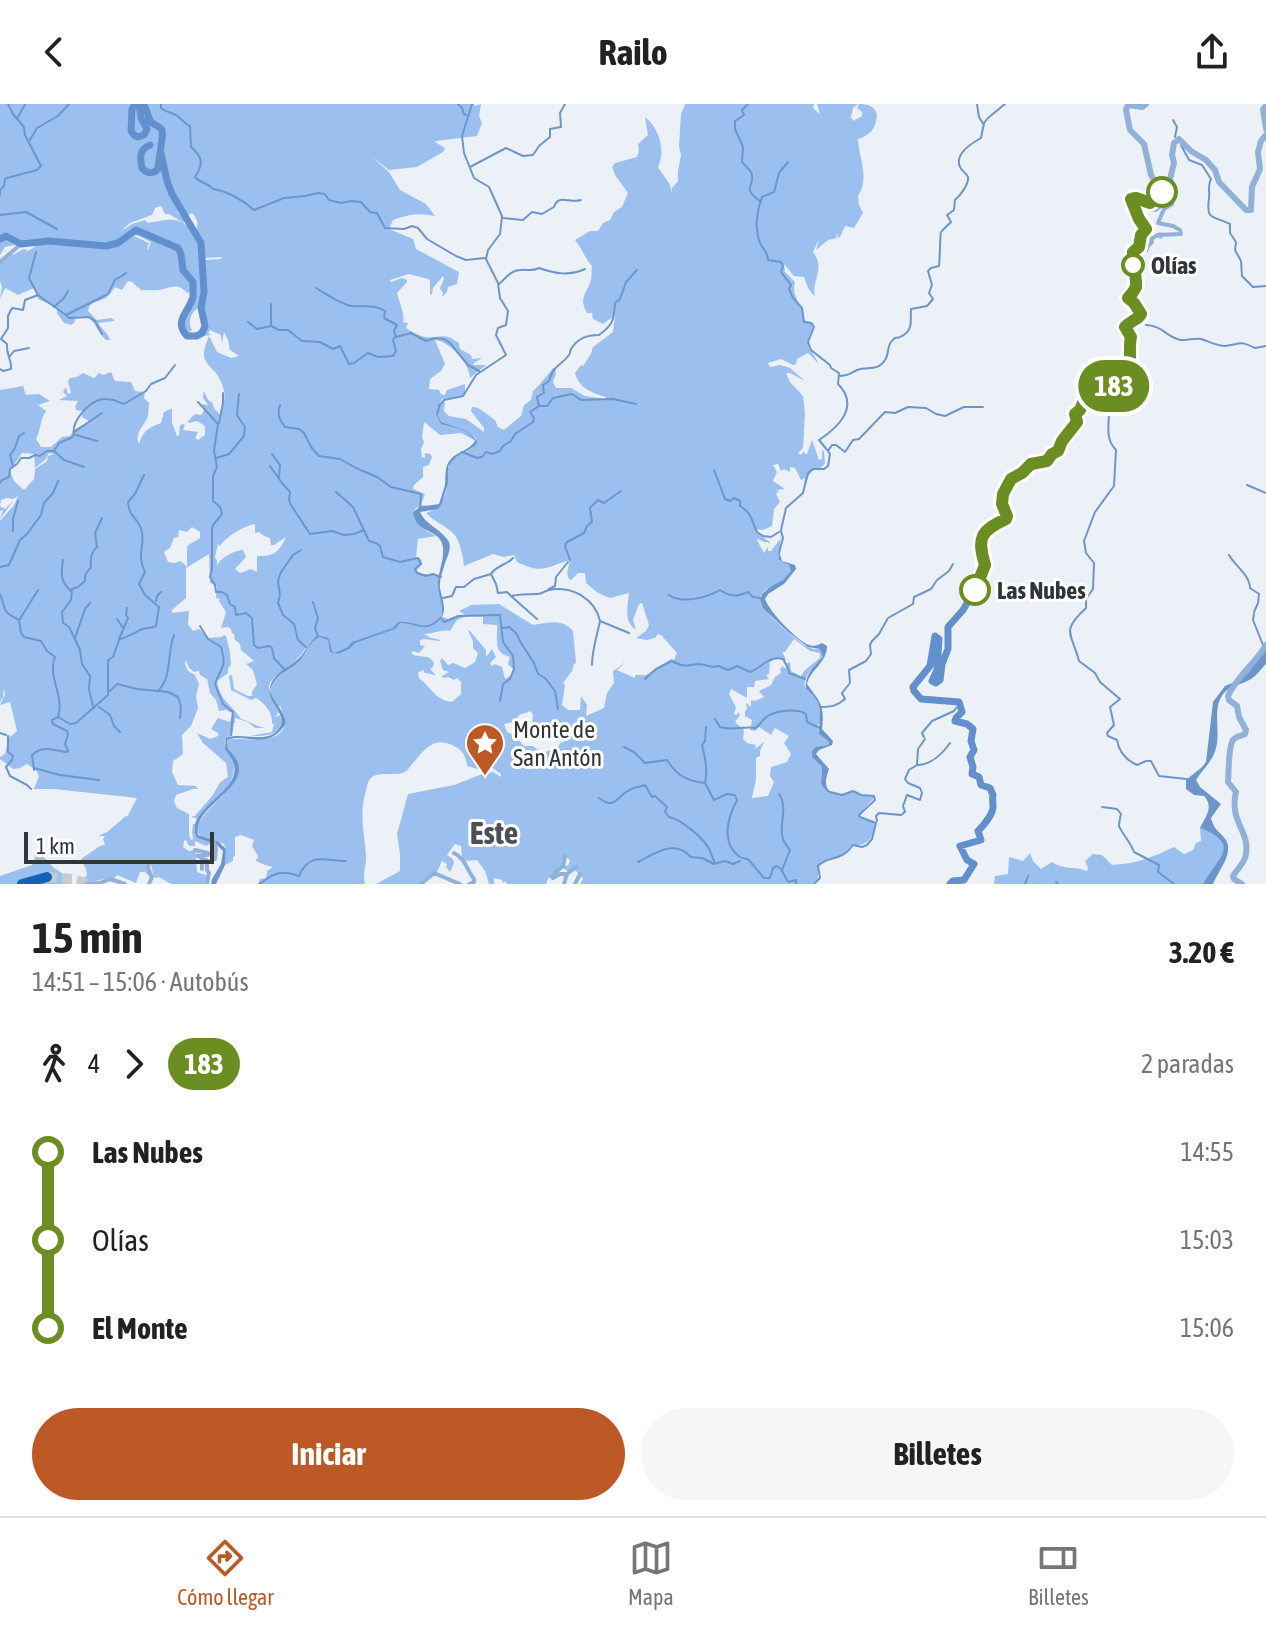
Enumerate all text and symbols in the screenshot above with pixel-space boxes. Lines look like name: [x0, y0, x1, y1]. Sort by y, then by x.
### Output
icon: back: [32, 30, 76, 74]
icon: share: [1190, 30, 1234, 74]
text: Railo: [598, 31, 668, 73]
unlabelled marker: [1147, 177, 1177, 207]
place label: Olías: [1151, 252, 1197, 279]
marker: Olías: [1122, 254, 1144, 276]
line badge: 183: [1068, 360, 1160, 412]
text: 183: [1094, 370, 1134, 402]
marker: Las Nubes: [960, 575, 990, 605]
place label: Las Nubes: [997, 577, 1086, 604]
place label: Monte de San Antón: [513, 716, 602, 771]
place icon: Monte de San Antón: [464, 722, 506, 777]
district label: Este: [470, 814, 518, 851]
scale bar: [24, 828, 214, 864]
text: 1 km: [36, 833, 75, 859]
text: 15 min: [32, 912, 143, 962]
text: 3.20 €: [1169, 935, 1234, 969]
text: 14:51 – 15:06 · Autobús: [32, 967, 249, 997]
icon: walk: [32, 1042, 76, 1086]
icon: forward: [112, 1042, 156, 1086]
text: 183: [184, 1048, 224, 1080]
text: 4: [88, 1049, 100, 1079]
text: 2 paradas: [1141, 1049, 1234, 1079]
text: Las Nubes: [92, 1135, 203, 1169]
text: 14:55: [1180, 1137, 1234, 1167]
text: Olías: [92, 1223, 149, 1257]
text: 15:03: [1180, 1225, 1234, 1255]
text: El Monte: [92, 1311, 188, 1345]
text: 15:06: [1180, 1313, 1234, 1343]
button: Iniciar: [32, 1408, 625, 1500]
button: Billetes: [641, 1408, 1234, 1500]
tab: Cómo llegar: [177, 1536, 274, 1610]
tab: Mapa: [628, 1536, 674, 1610]
tab: Billetes: [1028, 1536, 1089, 1610]

